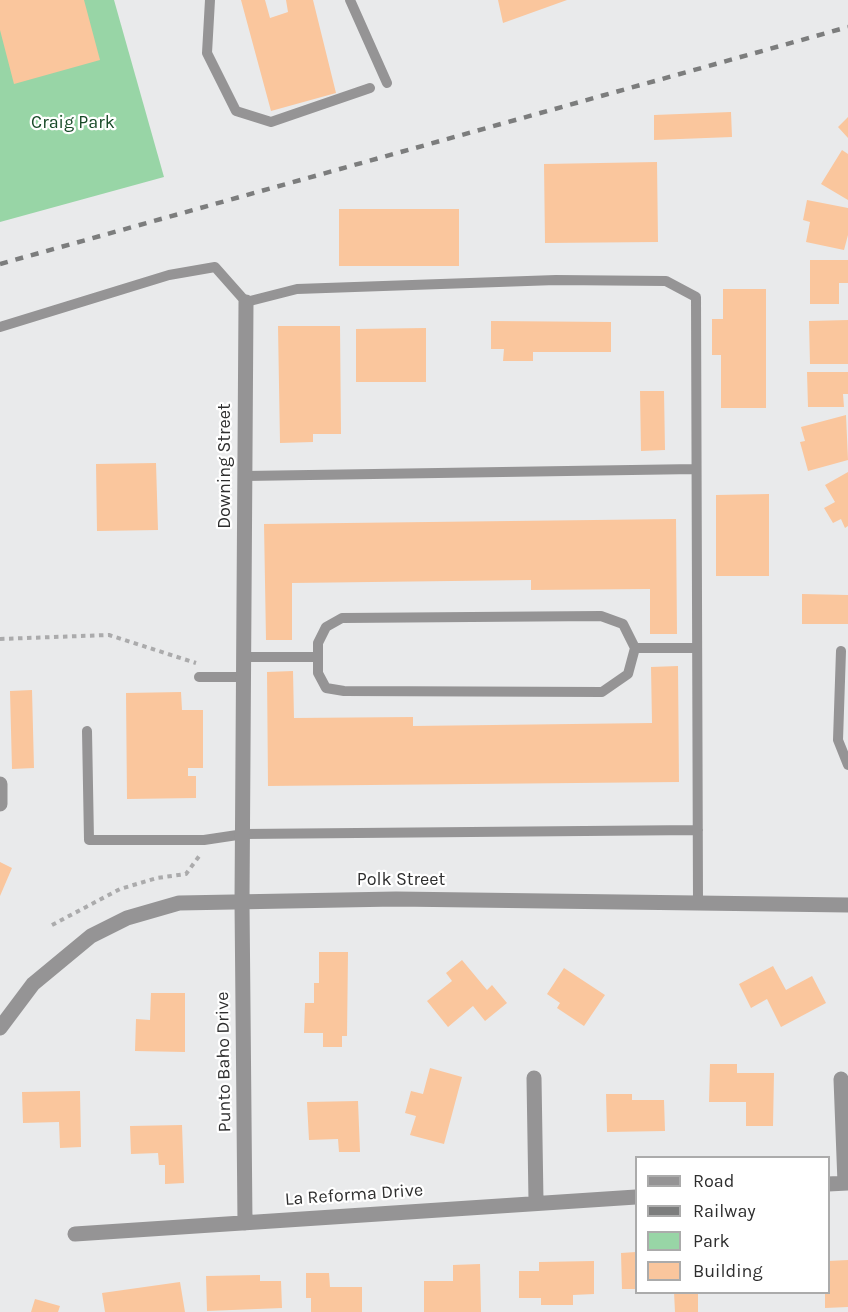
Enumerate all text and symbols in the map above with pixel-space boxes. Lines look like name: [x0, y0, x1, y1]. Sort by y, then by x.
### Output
park label: Craig Park: [31, 112, 115, 134]
street label: Downing Street: [214, 403, 236, 529]
street label: Polk Street: [357, 869, 445, 891]
street label: Punto Baho Drive: [212, 991, 236, 1133]
legend: [635, 1156, 830, 1294]
text: Road: [693, 1170, 734, 1192]
street label: La Reforma Drive: [284, 1179, 424, 1211]
text: Railway: [693, 1200, 756, 1222]
text: Park: [693, 1230, 730, 1252]
text: Building: [693, 1260, 763, 1282]

